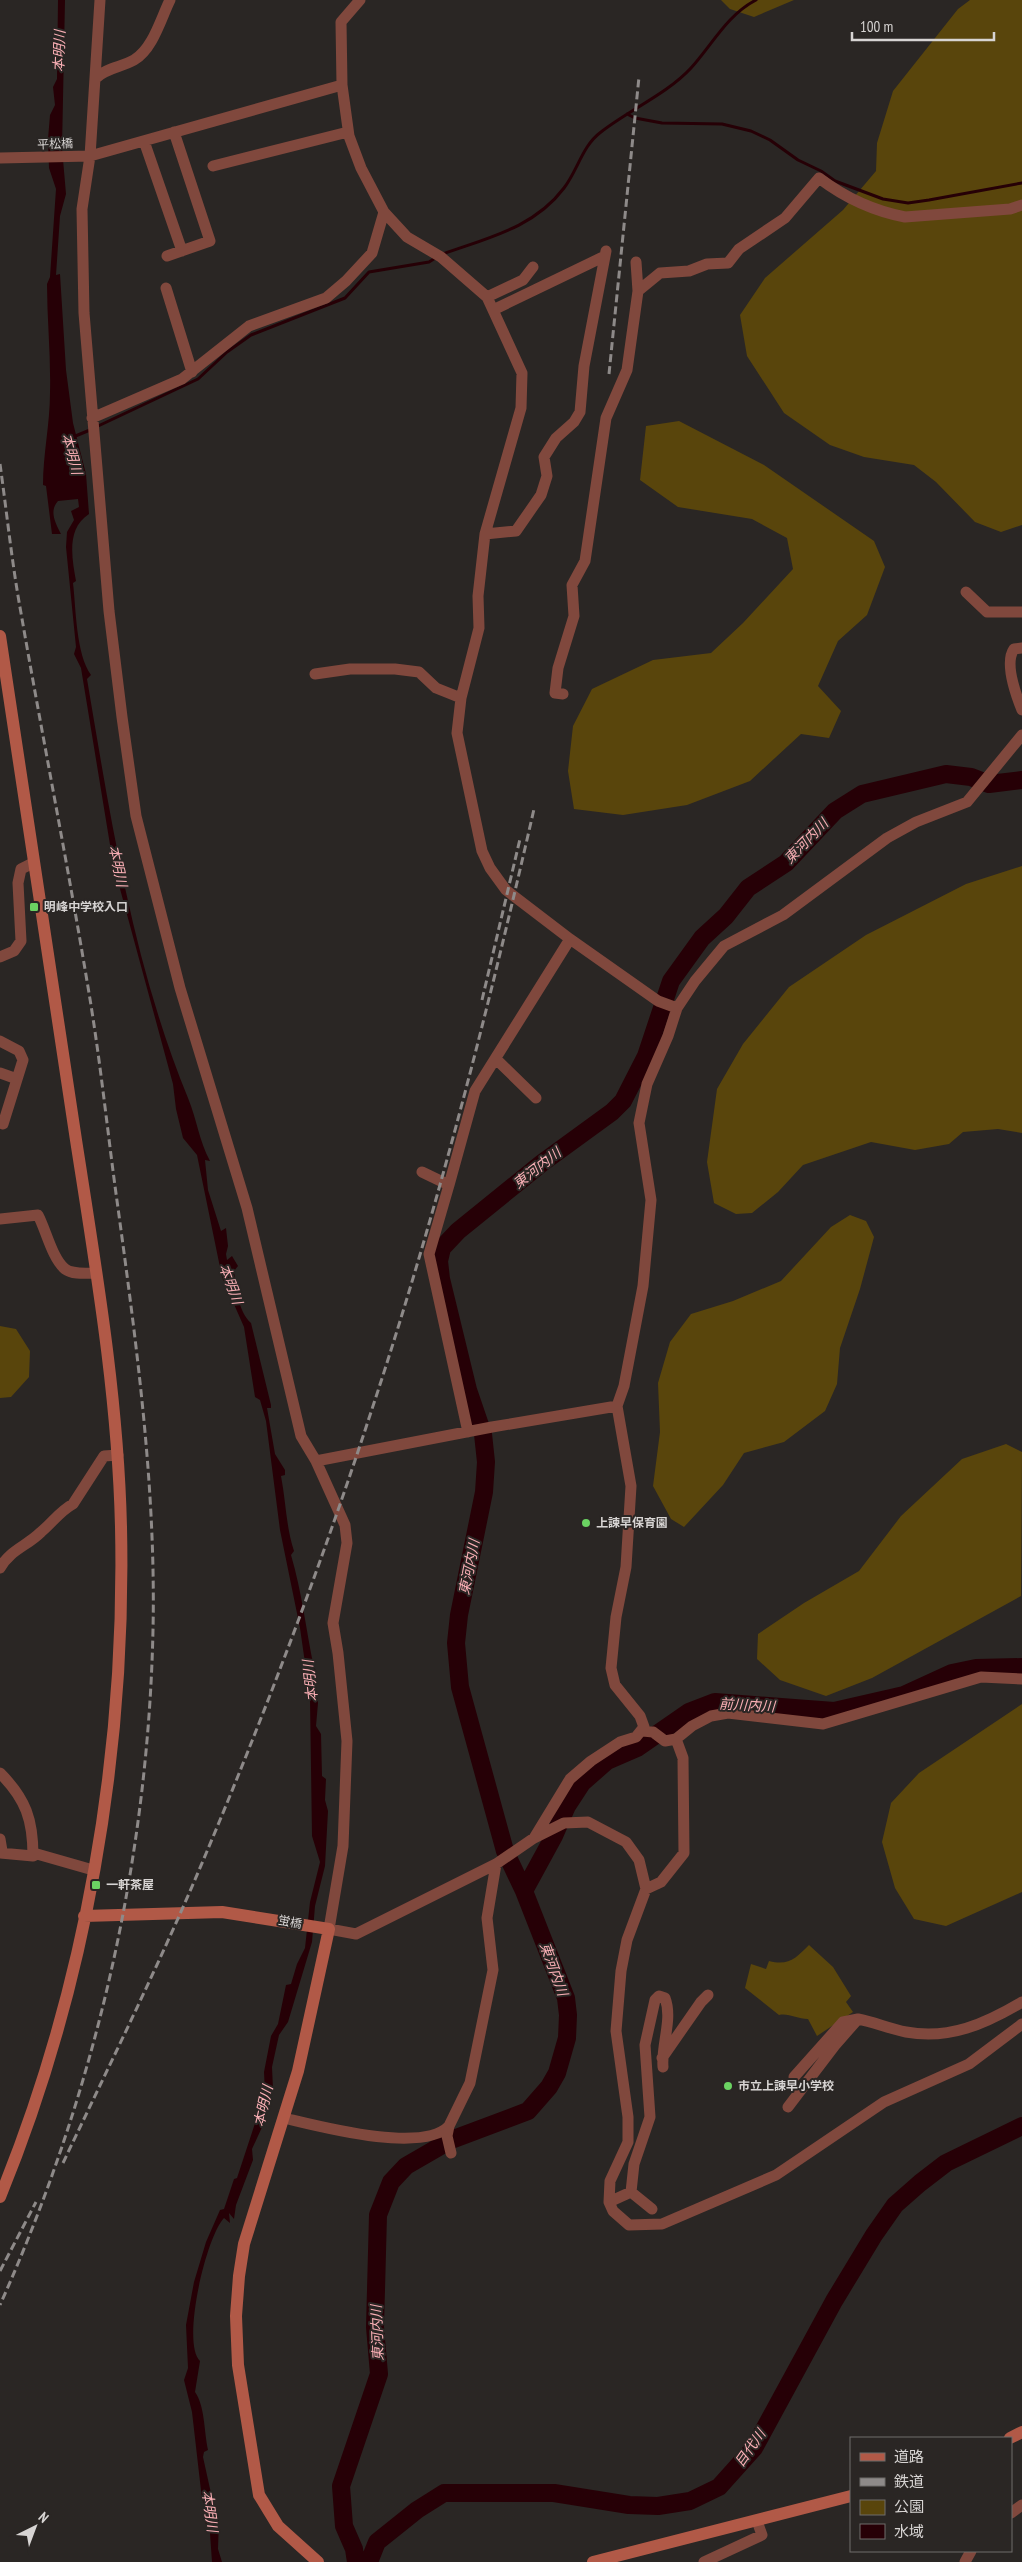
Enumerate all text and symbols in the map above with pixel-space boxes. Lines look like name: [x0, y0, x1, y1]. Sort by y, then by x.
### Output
scale bar: [852, 10, 994, 42]
text: 100 m: [860, 17, 893, 36]
water label: 本明川: [49, 28, 69, 72]
street label: 平松橋: [37, 135, 73, 152]
water label: 本明川: [58, 431, 87, 479]
water label: 東河内川: [780, 813, 833, 867]
water label: 本明川: [105, 844, 132, 890]
place label: 明峰中学校入口: [44, 899, 128, 914]
marker: 明峰中学校入口: [28, 901, 40, 913]
water label: 東河内川: [509, 1142, 566, 1192]
water label: 本明川: [215, 1261, 247, 1309]
place label: 上諫早保育園: [596, 1515, 668, 1530]
marker: 上諫早保育園: [580, 1517, 592, 1529]
water label: 東河内川: [455, 1536, 484, 1596]
water label: 本明川: [299, 1657, 321, 1703]
water label: 前川内川: [719, 1695, 777, 1716]
place label: 一軒茶屋: [106, 1877, 154, 1892]
marker: 一軒茶屋: [90, 1879, 102, 1891]
street label: 蛍橋: [277, 1912, 303, 1931]
water label: 東河内川: [536, 1940, 573, 2000]
place label: 市立上諫早小学校: [738, 2078, 834, 2093]
marker: 市立上諫早小学校: [722, 2080, 734, 2092]
water label: 本明川: [250, 2082, 277, 2128]
water label: 東河内川: [367, 2303, 387, 2361]
water label: 目代川: [731, 2424, 771, 2470]
legend: [850, 2437, 1012, 2552]
text: 道路: [894, 2447, 924, 2466]
text: 鉄道: [894, 2472, 924, 2491]
water label: 本明川: [198, 2489, 222, 2535]
text: 公園: [894, 2497, 924, 2516]
north arrow: [10, 2502, 60, 2552]
text: N: [35, 2508, 53, 2527]
text: 水域: [894, 2522, 924, 2541]

